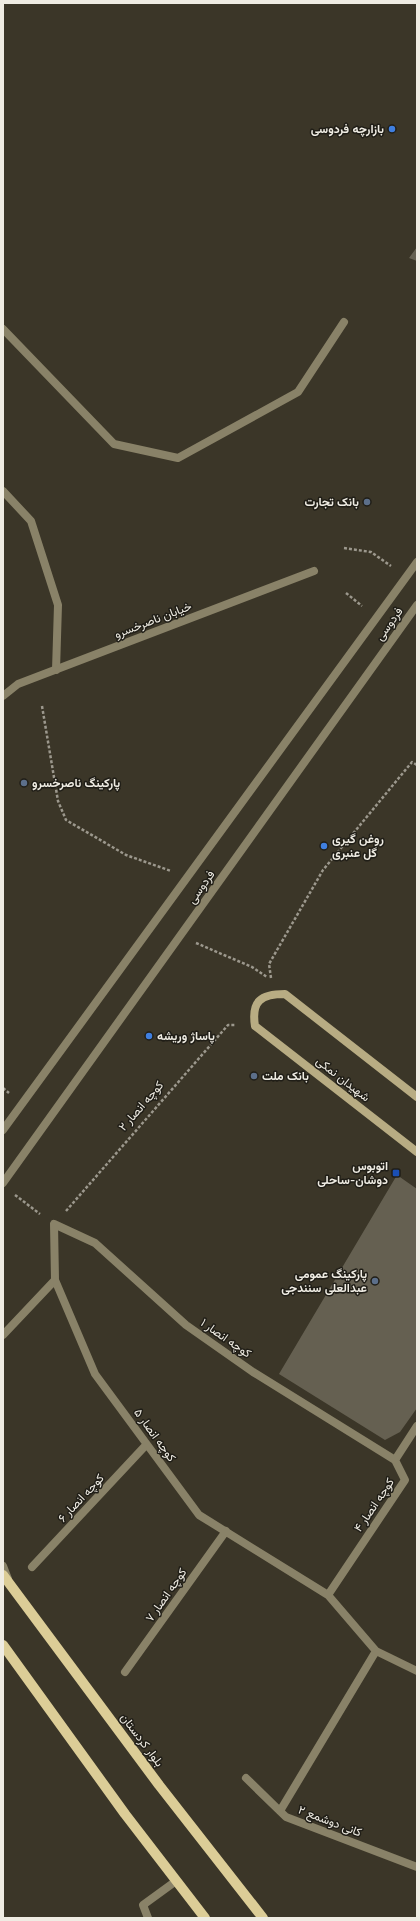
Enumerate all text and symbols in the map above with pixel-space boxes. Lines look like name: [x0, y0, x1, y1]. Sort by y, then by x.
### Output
place label: بازارچه فردوسی: [311, 121, 384, 137]
marker: بازارچه فردوسی: [387, 124, 397, 134]
place label: بانک تجارت: [304, 494, 359, 510]
marker: بانک تجارت: [362, 497, 372, 507]
street label: خیابان ناصرخسرو: [112, 598, 194, 642]
street label: فردوسی: [372, 604, 406, 644]
place label: پارکینگ ناصرخسرو: [32, 775, 120, 791]
marker: پارکینگ ناصرخسرو: [19, 778, 29, 788]
place label: روغن گیری گل عنبری: [332, 831, 384, 861]
marker: روغن گیری گل عنبری: [319, 841, 329, 851]
street label: فردوسی: [184, 867, 218, 907]
place label: پاساژ وریشه: [157, 1028, 215, 1044]
marker: پاساژ وریشه: [144, 1031, 154, 1041]
street label: شهیدان نمکی: [313, 1053, 373, 1105]
place label: بانک ملت: [262, 1068, 309, 1083]
marker: بانک ملت: [249, 1071, 259, 1081]
street label: کوچه انصار ۲: [115, 1078, 167, 1134]
place label: اتوبوس دوشان-ساحلی: [317, 1158, 388, 1188]
marker: اتوبوس دوشان-ساحلی: [391, 1168, 401, 1178]
place label: پارکینگ عمومی عبدالعلی سنندجی: [281, 1266, 367, 1295]
marker: پارکینگ عمومی عبدالعلی سنندجی: [370, 1276, 380, 1286]
street label: کوچه انصار ۱: [197, 1315, 255, 1361]
street label: کوچه انصار ۵: [130, 1405, 180, 1465]
street label: کوچه انصار ۶: [54, 1470, 108, 1526]
street label: کوچه انصار ۴: [350, 1475, 398, 1535]
street label: کوچه انصار ۷: [142, 1565, 190, 1625]
street label: بلوار کردستان: [117, 1710, 167, 1770]
street label: کانی دوشمع ۲: [296, 1802, 364, 1841]

